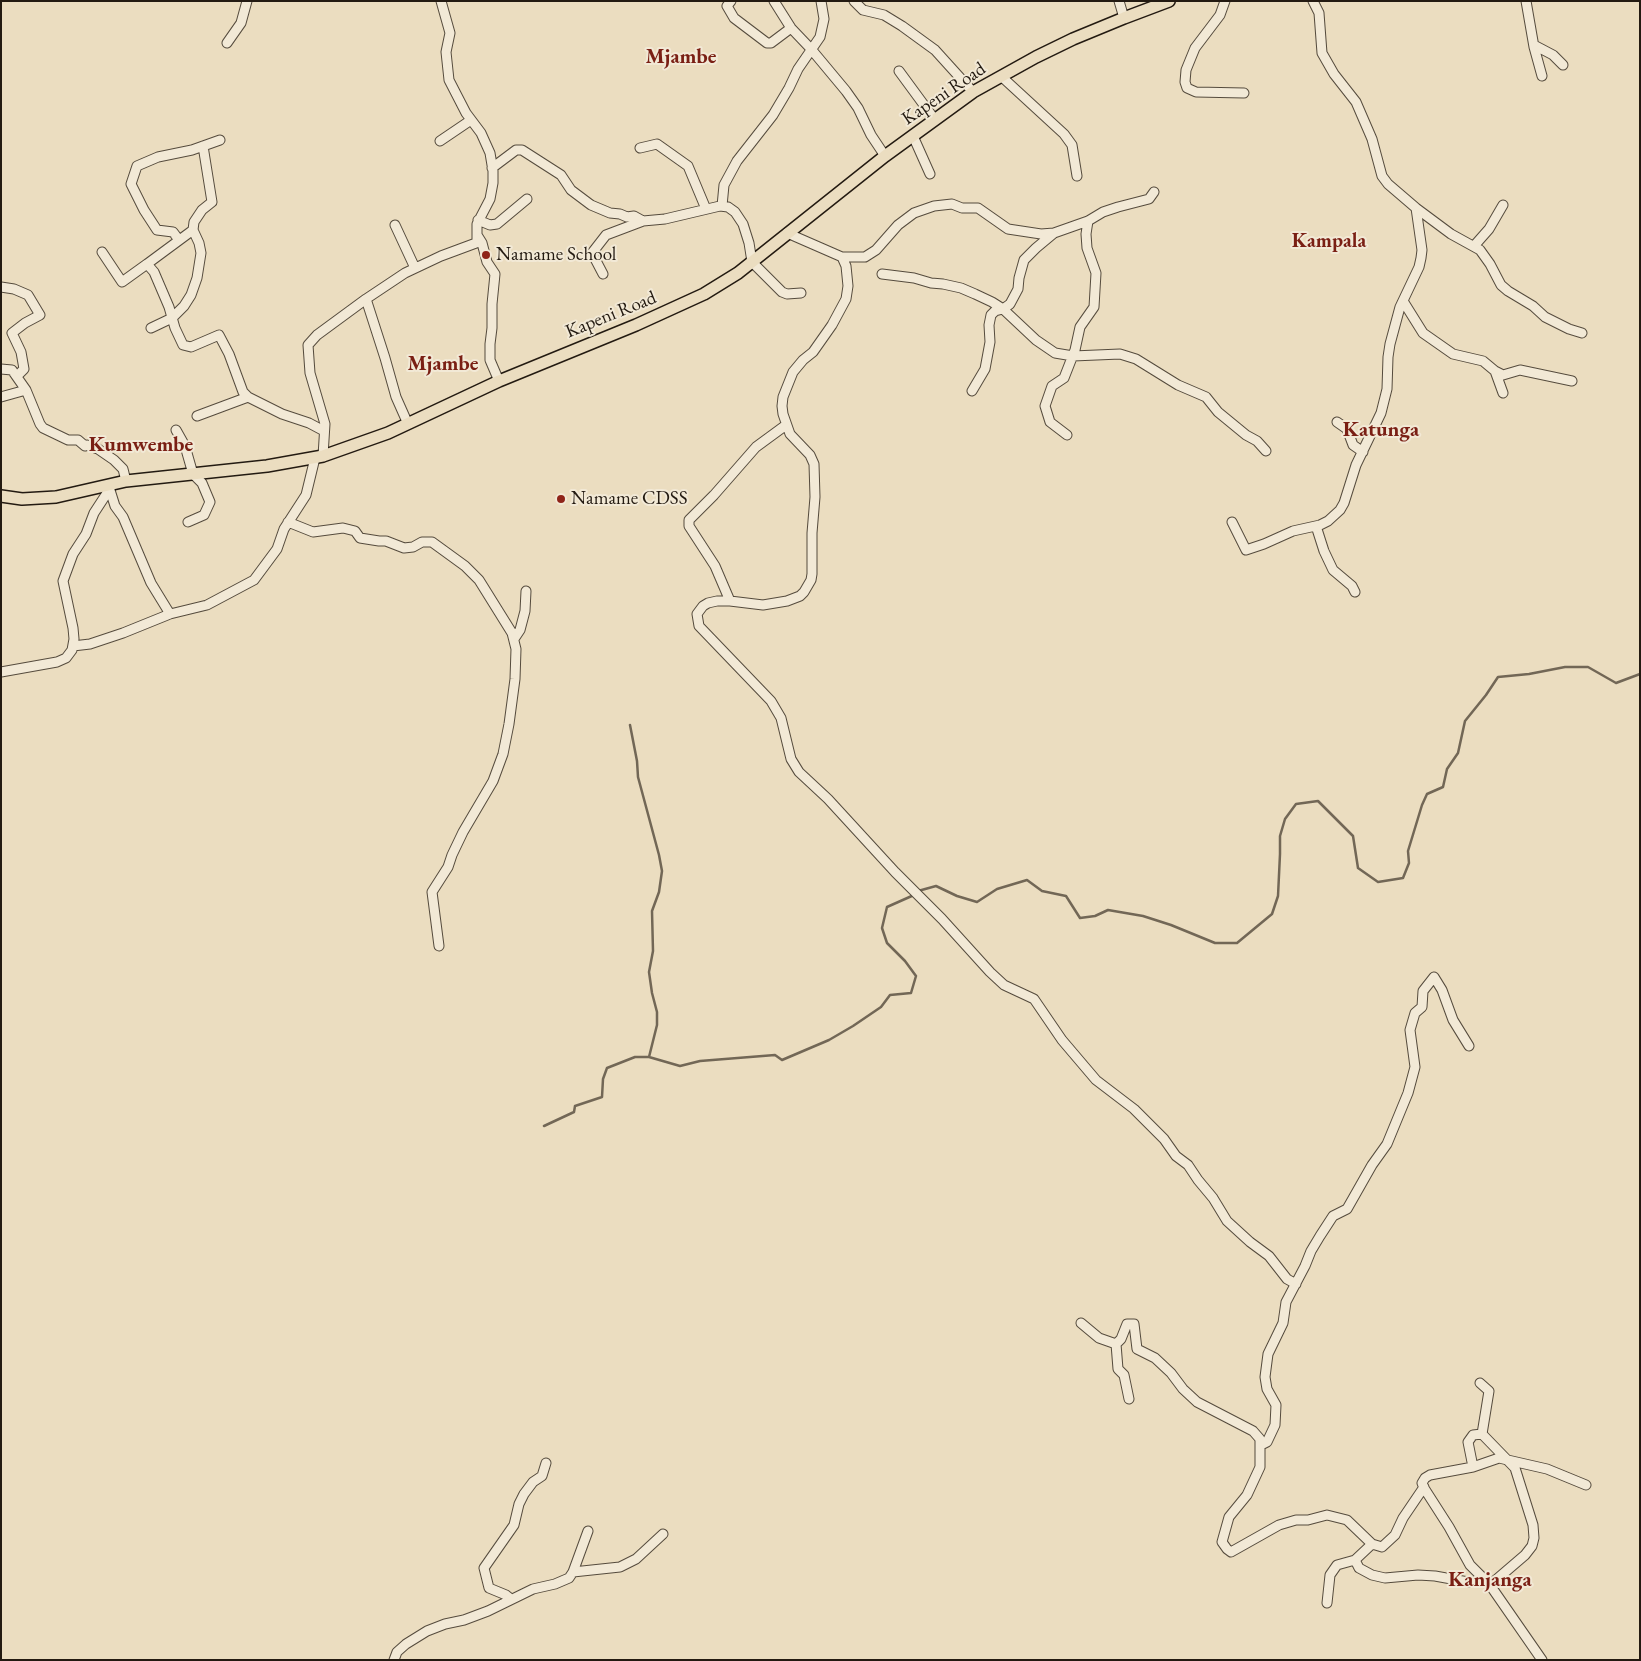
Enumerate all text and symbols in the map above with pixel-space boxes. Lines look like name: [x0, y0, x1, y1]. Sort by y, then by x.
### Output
district label: Mjambe: [646, 44, 716, 70]
street label: Kapeni Road: [898, 58, 990, 130]
district label: Kampala: [1292, 230, 1366, 254]
place label: Namame School: [496, 244, 616, 266]
marker: Namame School: [480, 249, 492, 261]
street label: Kapeni Road: [562, 286, 660, 344]
district label: Mjambe: [408, 351, 478, 377]
district label: Katunga: [1343, 417, 1419, 443]
district label: Kumwembe: [89, 432, 193, 458]
place label: Namame CDSS: [571, 488, 687, 510]
marker: Namame CDSS: [555, 493, 567, 505]
district label: Kanjanga: [1448, 1567, 1532, 1593]

